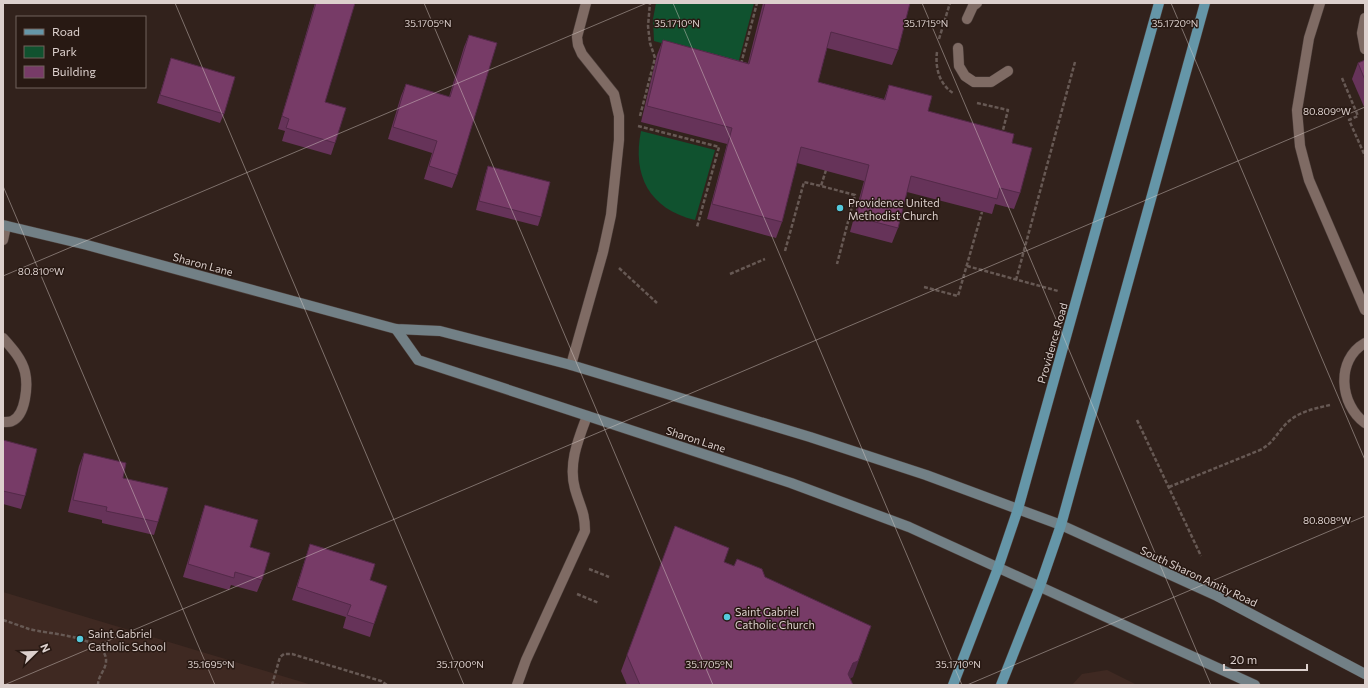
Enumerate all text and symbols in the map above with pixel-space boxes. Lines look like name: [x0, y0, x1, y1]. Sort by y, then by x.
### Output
legend: [16, 16, 146, 88]
text: 35.1705°N: [405, 17, 451, 29]
text: 35.1710°N: [654, 17, 700, 29]
text: 35.1715°N: [904, 17, 948, 29]
text: 35.1720°N: [1152, 17, 1198, 29]
text: Road: [52, 24, 80, 38]
text: Park: [52, 44, 78, 58]
text: Building: [52, 64, 96, 78]
text: 80.809°W: [1303, 105, 1351, 117]
place label: Providence United Methodist Church: [848, 196, 940, 222]
marker: Providence United Methodist Church: [835, 203, 845, 213]
street label: Sharon Lane: [171, 250, 235, 278]
text: 80.810°W: [18, 265, 64, 277]
street label: Providence Road: [1034, 301, 1070, 385]
street label: Sharon Lane: [665, 423, 728, 455]
text: 80.808°W: [1303, 514, 1351, 526]
street label: South Sharon Amity Road: [1138, 543, 1260, 609]
place label: Saint Gabriel Catholic Church: [735, 605, 815, 631]
marker: Saint Gabriel Catholic Church: [722, 612, 732, 622]
place label: Saint Gabriel Catholic School: [88, 627, 166, 653]
north arrow: [16, 632, 56, 672]
marker: Saint Gabriel Catholic School: [75, 634, 85, 644]
text: N: [38, 642, 53, 654]
scale bar: [1224, 646, 1307, 672]
text: 20 m: [1230, 652, 1257, 666]
text: 35.1695°N: [187, 658, 235, 670]
text: 35.1700°N: [436, 658, 484, 670]
text: 35.1705°N: [686, 658, 732, 670]
text: 35.1710°N: [935, 658, 981, 670]

